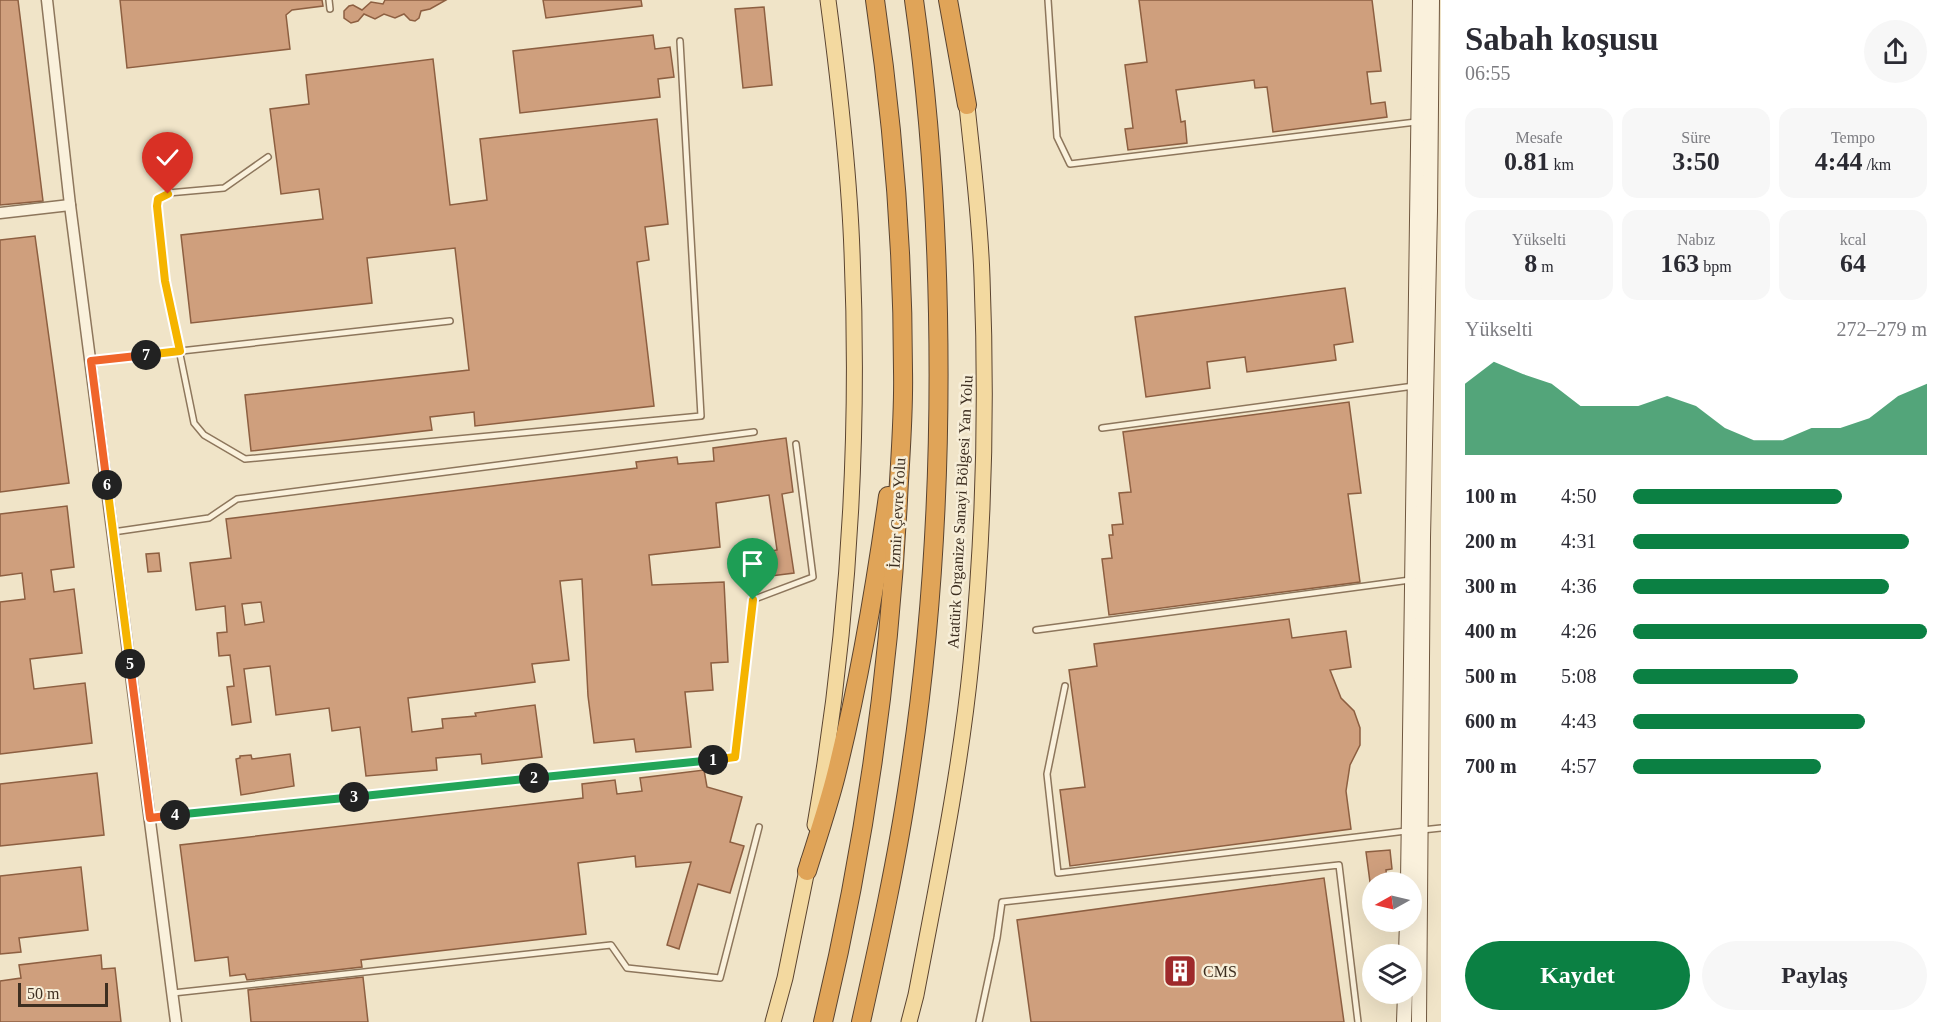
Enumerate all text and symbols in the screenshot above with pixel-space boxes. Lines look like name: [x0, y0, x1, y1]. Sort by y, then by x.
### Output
button: share: [1864, 20, 1927, 83]
text: Sabah koşusu: [1465, 21, 1659, 57]
text: 06:55: [1465, 62, 1511, 84]
text: Mesafe: [1515, 129, 1563, 146]
text: Süre: [1681, 129, 1711, 146]
text: Tempo: [1831, 129, 1875, 146]
pin: [142, 132, 193, 194]
icon: check: [151, 141, 184, 174]
text: 0.81: [1504, 147, 1550, 176]
text: 3:50: [1672, 147, 1720, 176]
text: 4:44: [1815, 147, 1862, 176]
text: km: [1550, 156, 1574, 173]
text: /km: [1862, 156, 1891, 173]
text: Yükselti: [1512, 231, 1566, 248]
text: Nabız: [1677, 231, 1715, 248]
text: kcal: [1840, 231, 1866, 248]
text: 8: [1524, 249, 1537, 278]
text: 163: [1660, 249, 1699, 278]
text: 64: [1840, 249, 1866, 278]
text: m: [1537, 258, 1554, 275]
text: bpm: [1699, 258, 1732, 275]
text: Yükselti: [1465, 318, 1533, 340]
text: 272–279 m: [1836, 318, 1927, 340]
pin: 7: [131, 340, 161, 370]
text: 7: [142, 346, 150, 363]
street label: Atatürk Organize Sanayi Bölgesi Yan Yolu: [944, 375, 977, 649]
street label: İzmir Çevre Yolu: [886, 457, 909, 569]
pin: 6: [92, 470, 122, 500]
text: 6: [103, 476, 111, 493]
text: 100 m: [1465, 485, 1517, 507]
text: 4:50: [1561, 485, 1597, 507]
text: 200 m: [1465, 530, 1517, 552]
text: 4:31: [1561, 530, 1597, 552]
pin: [727, 538, 778, 600]
icon: arrive: [736, 547, 769, 580]
text: 300 m: [1465, 575, 1517, 597]
text: 4:36: [1561, 575, 1597, 597]
text: 400 m: [1465, 620, 1517, 642]
text: 4:26: [1561, 620, 1597, 642]
pin: 5: [115, 649, 145, 679]
text: 5: [126, 655, 134, 672]
text: 500 m: [1465, 665, 1517, 687]
text: 5:08: [1561, 665, 1597, 687]
text: 600 m: [1465, 710, 1517, 732]
text: 4:43: [1561, 710, 1597, 732]
pin: 1: [698, 745, 728, 775]
text: 1: [709, 751, 717, 768]
text: 700 m: [1465, 755, 1517, 777]
text: 4:57: [1561, 755, 1597, 777]
pin: 2: [519, 763, 549, 793]
text: 2: [530, 769, 538, 786]
pin: 3: [339, 782, 369, 812]
text: 3: [350, 788, 358, 805]
pin: 4: [160, 800, 190, 830]
text: 4: [171, 806, 179, 823]
north arrow: [1362, 872, 1422, 932]
map controls: [1362, 872, 1422, 1004]
button: Kaydet: [1465, 941, 1690, 1010]
button: Paylaş: [1702, 941, 1927, 1010]
button: layers: [1362, 944, 1422, 1004]
building icon: CMS: [1162, 953, 1198, 989]
place label: CMS: [1203, 963, 1237, 980]
scale bar: [18, 980, 108, 1008]
text: 50 m: [27, 985, 59, 1002]

